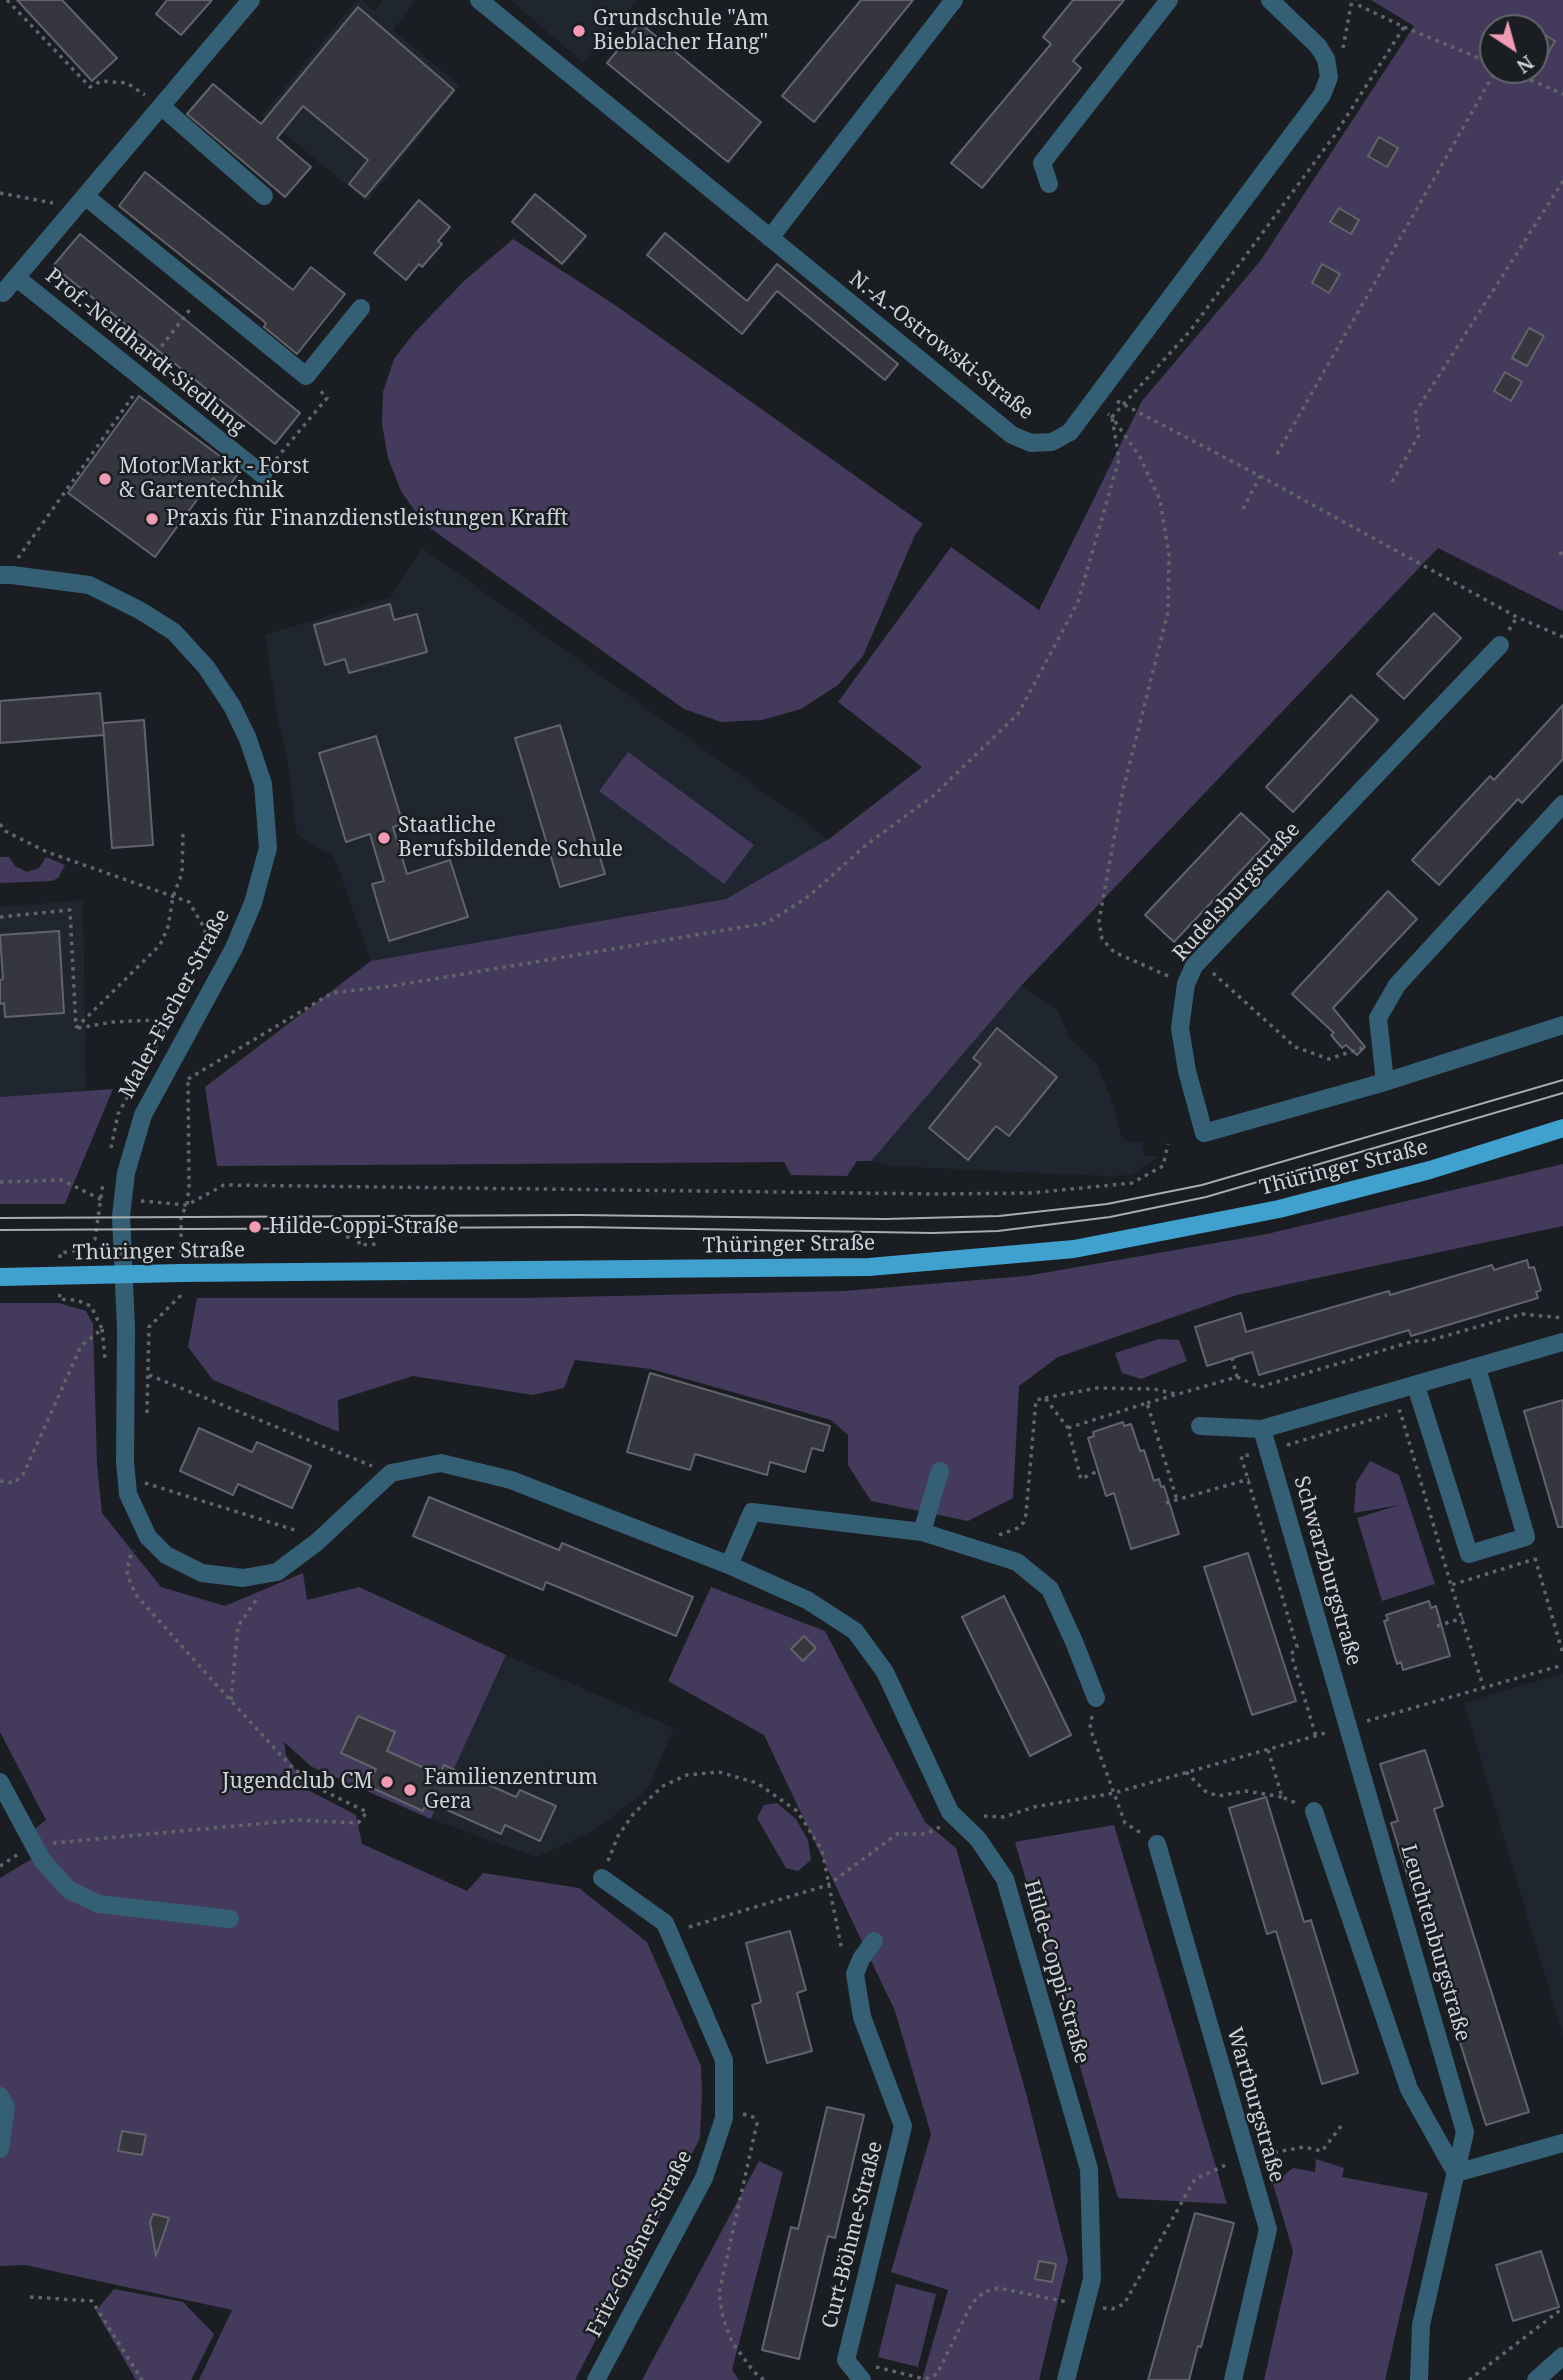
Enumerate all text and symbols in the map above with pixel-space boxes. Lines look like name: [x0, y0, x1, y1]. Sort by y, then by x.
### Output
place label: Grundschule "Am Bieblacher Hang": [593, 6, 769, 56]
north arrow: [1479, 14, 1549, 84]
marker: Grundschule "Am Bieblacher Hang": [571, 23, 587, 39]
text: N: [1511, 49, 1539, 79]
street label: Prof.-Neidhardt-Siedlung: [40, 264, 250, 440]
street label: N.-A.-Ostrowski-Straße: [844, 266, 1038, 426]
place label: MotorMarkt - Forst & Gartentechnik: [119, 454, 309, 504]
marker: MotorMarkt - Forst & Gartentechnik: [97, 471, 113, 487]
place label: Praxis für Finanzdienstleistungen Krafft: [166, 506, 568, 532]
marker: Praxis für Finanzdienstleistungen Krafft: [144, 511, 160, 527]
place label: Staatliche Berufsbildende Schule: [398, 813, 623, 863]
street label: Rudelsburgstraße: [1168, 818, 1306, 966]
marker: Staatliche Berufsbildende Schule: [376, 830, 392, 846]
street label: Maler-Fischer-Straße: [114, 905, 236, 1103]
street label: Thüringer Straße: [1257, 1135, 1431, 1201]
place label: Hilde-Coppi-Straße: [269, 1214, 458, 1240]
marker: Hilde-Coppi-Straße: [247, 1219, 263, 1235]
street label: Thüringer Straße: [703, 1231, 875, 1259]
street label: Thüringer Straße: [73, 1238, 245, 1266]
street label: Schwarzburgstraße: [1288, 1473, 1366, 1669]
place label: Familienzentrum Gera: [424, 1765, 598, 1815]
place label: Jugendclub CM: [222, 1769, 373, 1795]
marker: Jugendclub CM: [379, 1774, 395, 1790]
marker: Familienzentrum Gera: [402, 1782, 418, 1798]
street label: Leuchtenburgstraße: [1395, 1842, 1475, 2044]
street label: Hilde-Coppi-Straße: [1018, 1877, 1094, 2067]
street label: Wartburgstraße: [1221, 2025, 1289, 2185]
street label: Curt-Böhme-Straße: [818, 2139, 888, 2331]
street label: Fritz-Gießner-Straße: [582, 2146, 698, 2342]

